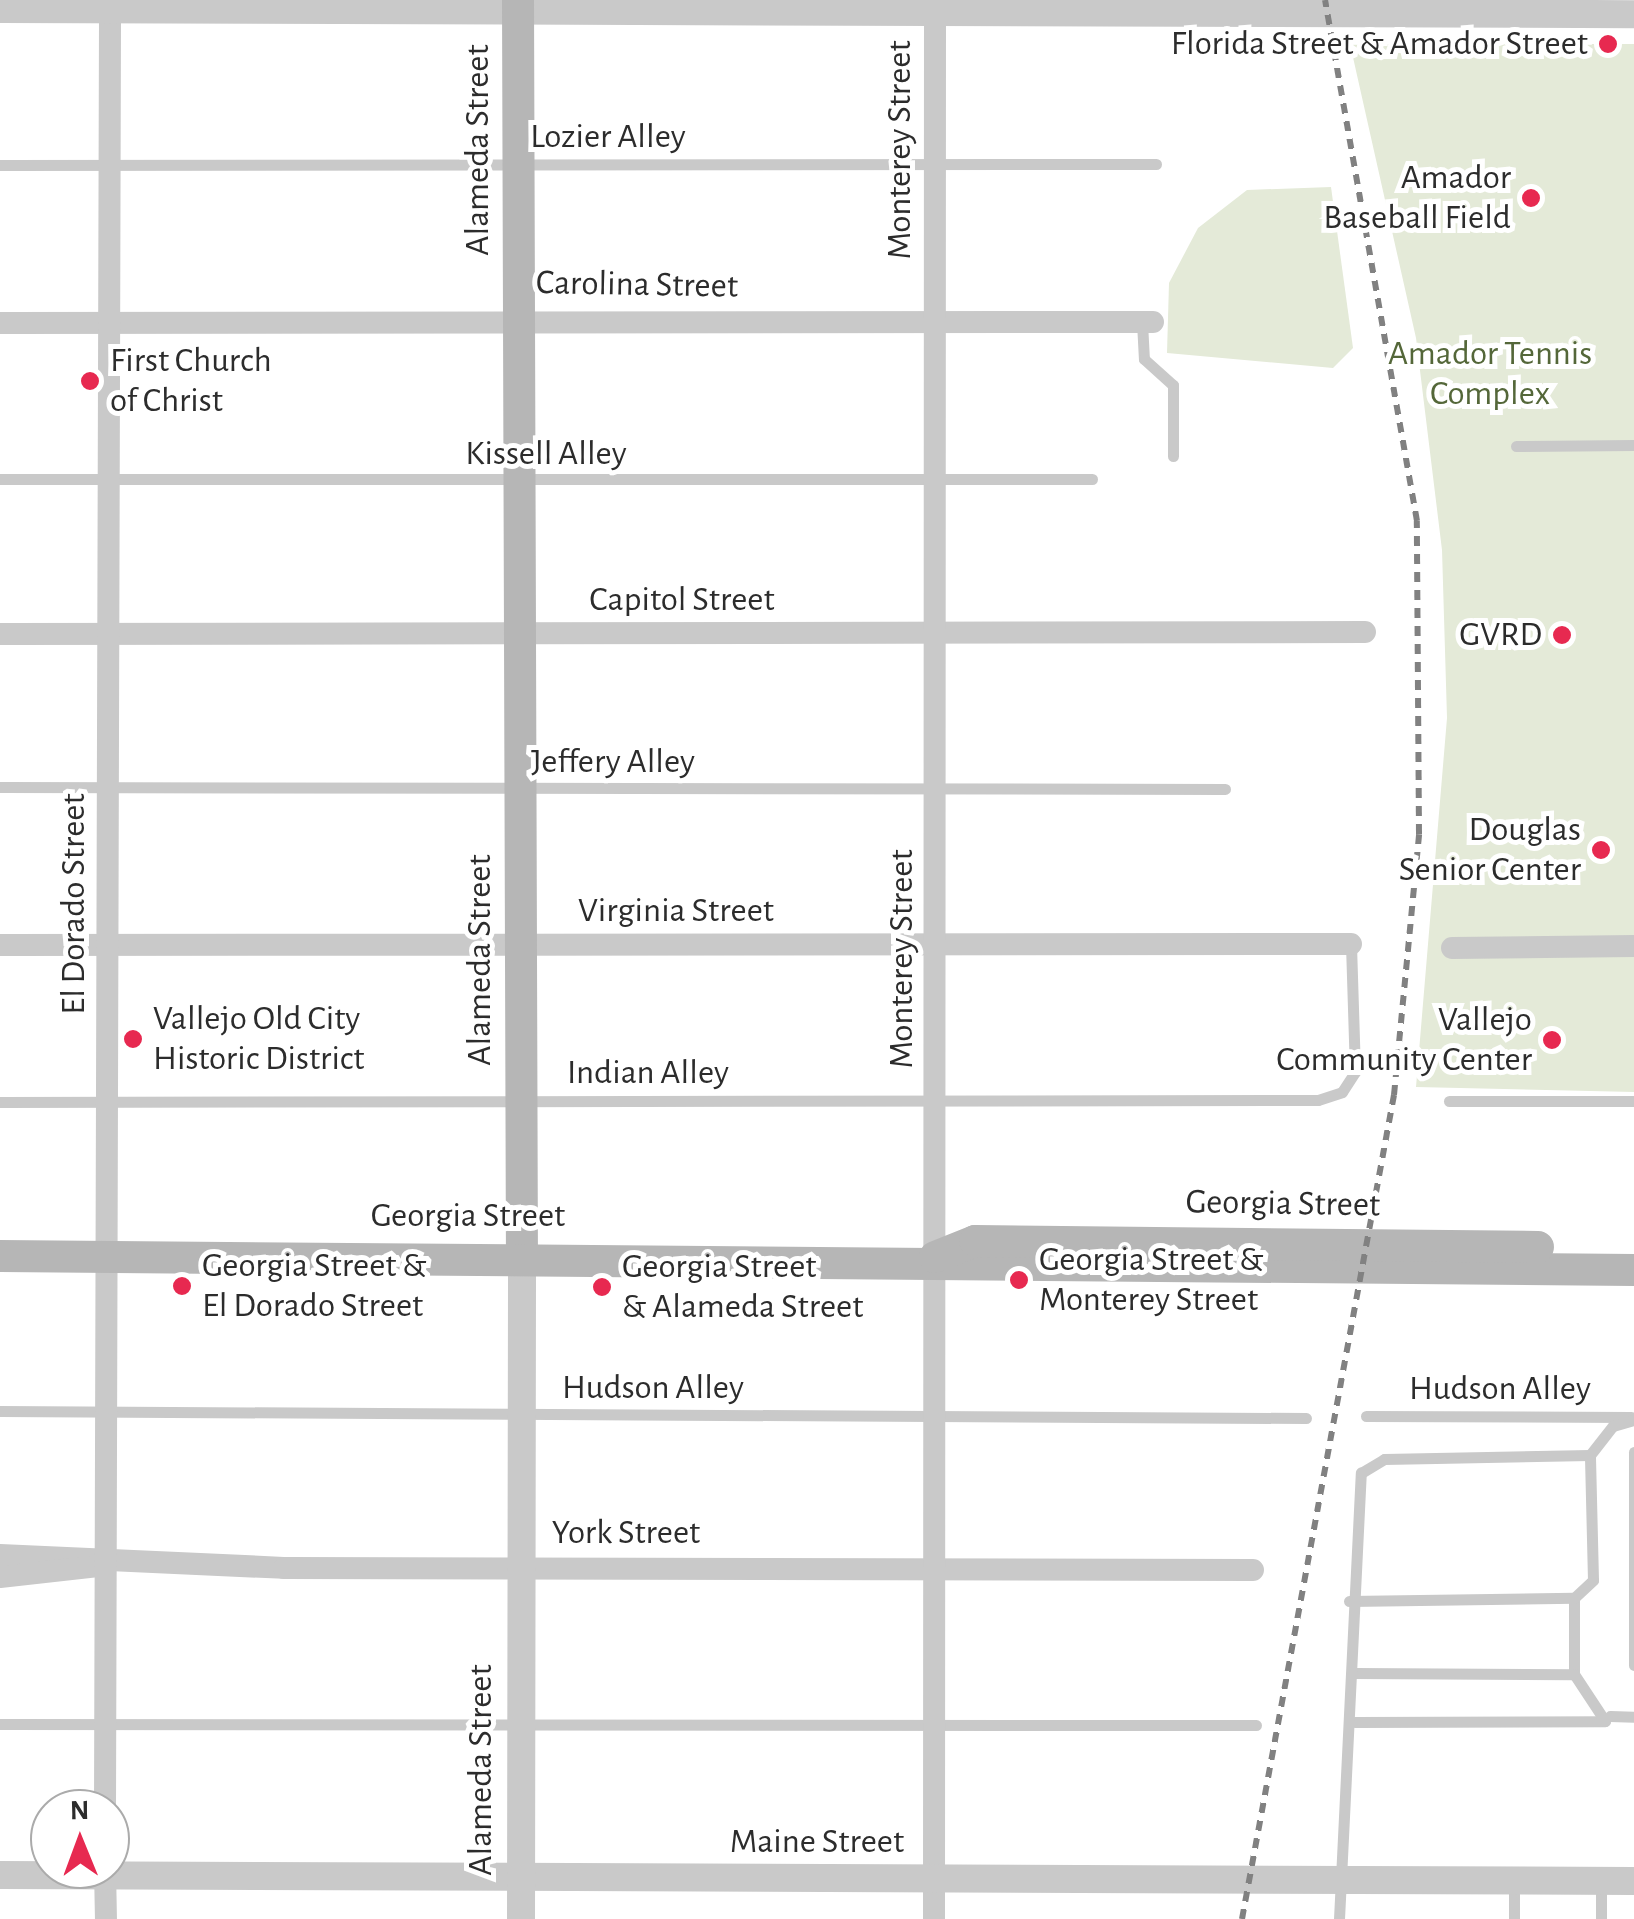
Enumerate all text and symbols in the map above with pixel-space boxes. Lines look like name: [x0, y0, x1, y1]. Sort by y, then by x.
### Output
place label: Florida Street & Amador Street: [1171, 23, 1588, 65]
marker: Florida Street & Amador Street: [1597, 33, 1619, 55]
street label: Monterey Street: [879, 40, 921, 260]
street label: Alameda Street: [457, 44, 499, 256]
street label: Lozier Alley: [530, 116, 686, 158]
place label: Amador Baseball Field: [1323, 157, 1511, 239]
marker: Amador Baseball Field: [1520, 187, 1542, 209]
street label: Carolina Street: [536, 262, 738, 308]
park label: Amador Tennis Complex: [1388, 333, 1592, 415]
place label: First Church of Christ: [110, 340, 272, 422]
marker: First Church of Christ: [79, 370, 101, 392]
street label: Kissell Alley: [465, 433, 627, 475]
street label: Capitol Street: [589, 579, 775, 621]
place label: GVRD: [1459, 614, 1542, 656]
marker: GVRD: [1551, 624, 1573, 646]
street label: Jeffery Alley: [531, 741, 695, 783]
street label: El Dorado Street: [53, 793, 95, 1015]
place label: Douglas Senior Center: [1399, 809, 1581, 891]
marker: Douglas Senior Center: [1590, 839, 1612, 861]
street label: Monterey Street: [881, 849, 923, 1069]
street label: Alameda Street: [459, 854, 501, 1066]
street label: Virginia Street: [578, 890, 774, 932]
place label: Vallejo Old City Historic District: [153, 998, 365, 1080]
place label: Vallejo Community Center: [1276, 999, 1532, 1081]
marker: Vallejo Old City Historic District: [122, 1028, 144, 1050]
marker: Vallejo Community Center: [1541, 1029, 1563, 1051]
street label: Indian Alley: [567, 1052, 729, 1094]
street label: Georgia Street: [1185, 1181, 1381, 1227]
street label: Georgia Street: [371, 1195, 565, 1237]
place label: Georgia Street & Monterey Street: [1039, 1239, 1263, 1321]
place label: Georgia Street & El Dorado Street: [202, 1245, 426, 1327]
place label: Georgia Street & Alameda Street: [622, 1246, 863, 1328]
marker: Georgia Street & Monterey Street: [1008, 1269, 1030, 1291]
marker: Georgia Street & El Dorado Street: [171, 1275, 193, 1297]
marker: Georgia Street & Alameda Street: [591, 1276, 613, 1298]
street label: Hudson Alley: [562, 1367, 744, 1409]
street label: Hudson Alley: [1409, 1368, 1591, 1410]
street label: York Street: [552, 1512, 700, 1554]
street label: Alameda Street: [460, 1664, 502, 1876]
north arrow: [30, 1789, 130, 1889]
text: N: [70, 1797, 89, 1825]
street label: Maine Street: [730, 1821, 904, 1863]

